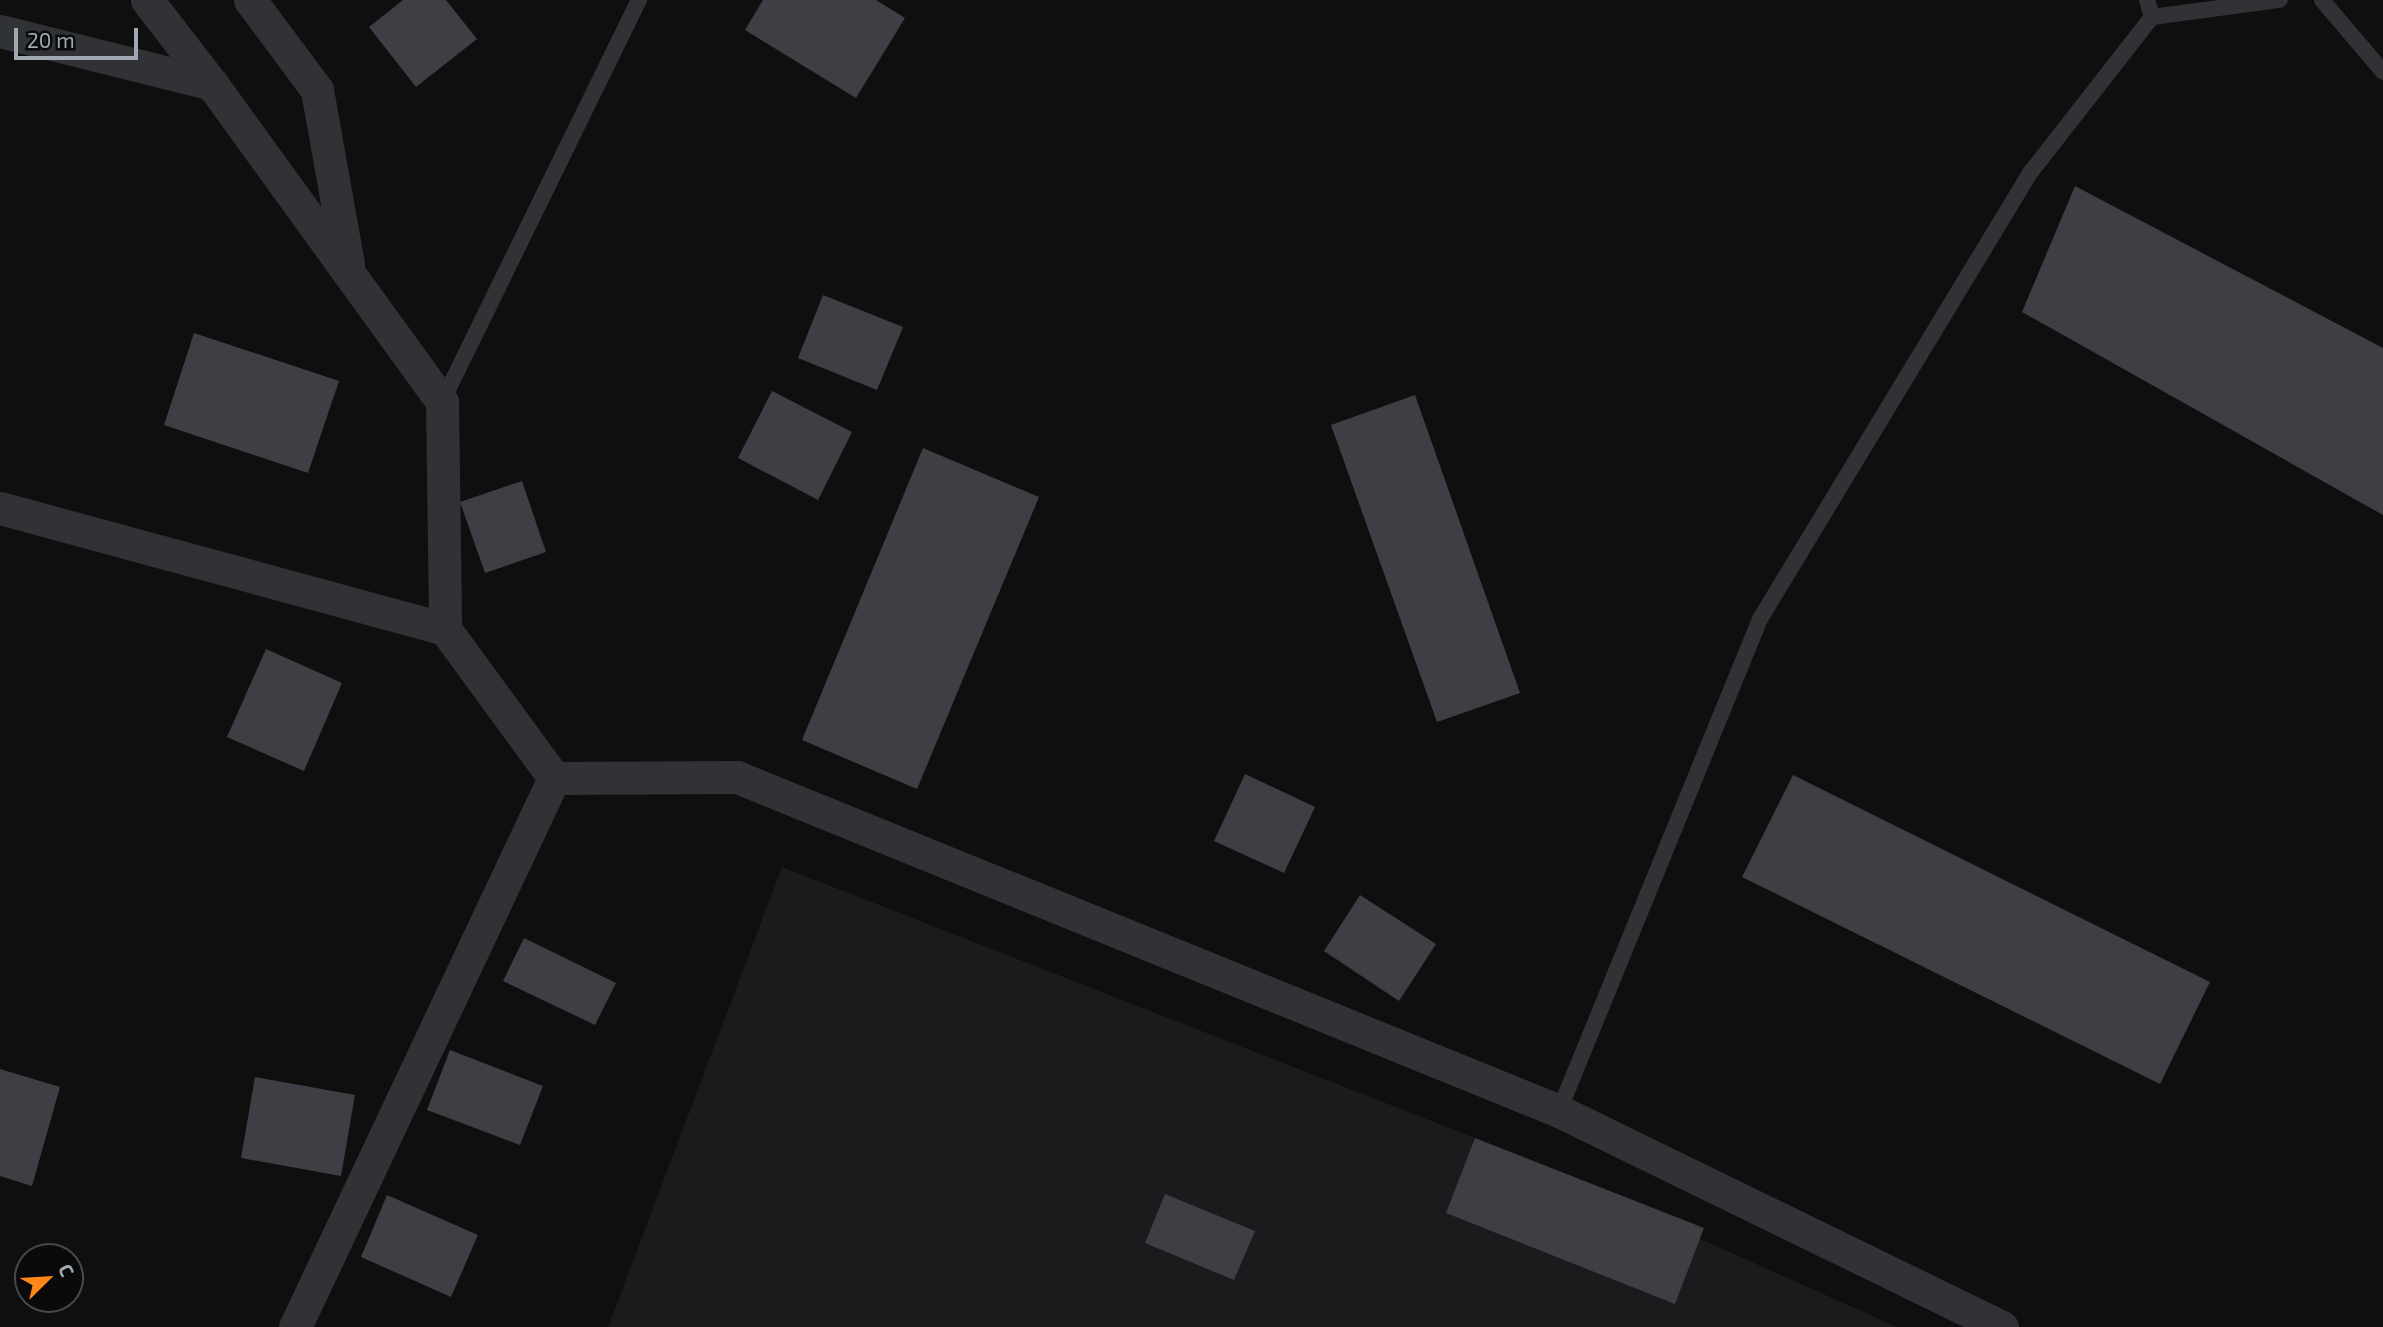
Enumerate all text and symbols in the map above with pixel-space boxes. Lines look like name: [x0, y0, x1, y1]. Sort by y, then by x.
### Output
scale bar: [18, 14, 142, 58]
text: 20 m: [27, 27, 75, 52]
north arrow: [14, 1243, 84, 1313]
text: С: [54, 1260, 80, 1280]

